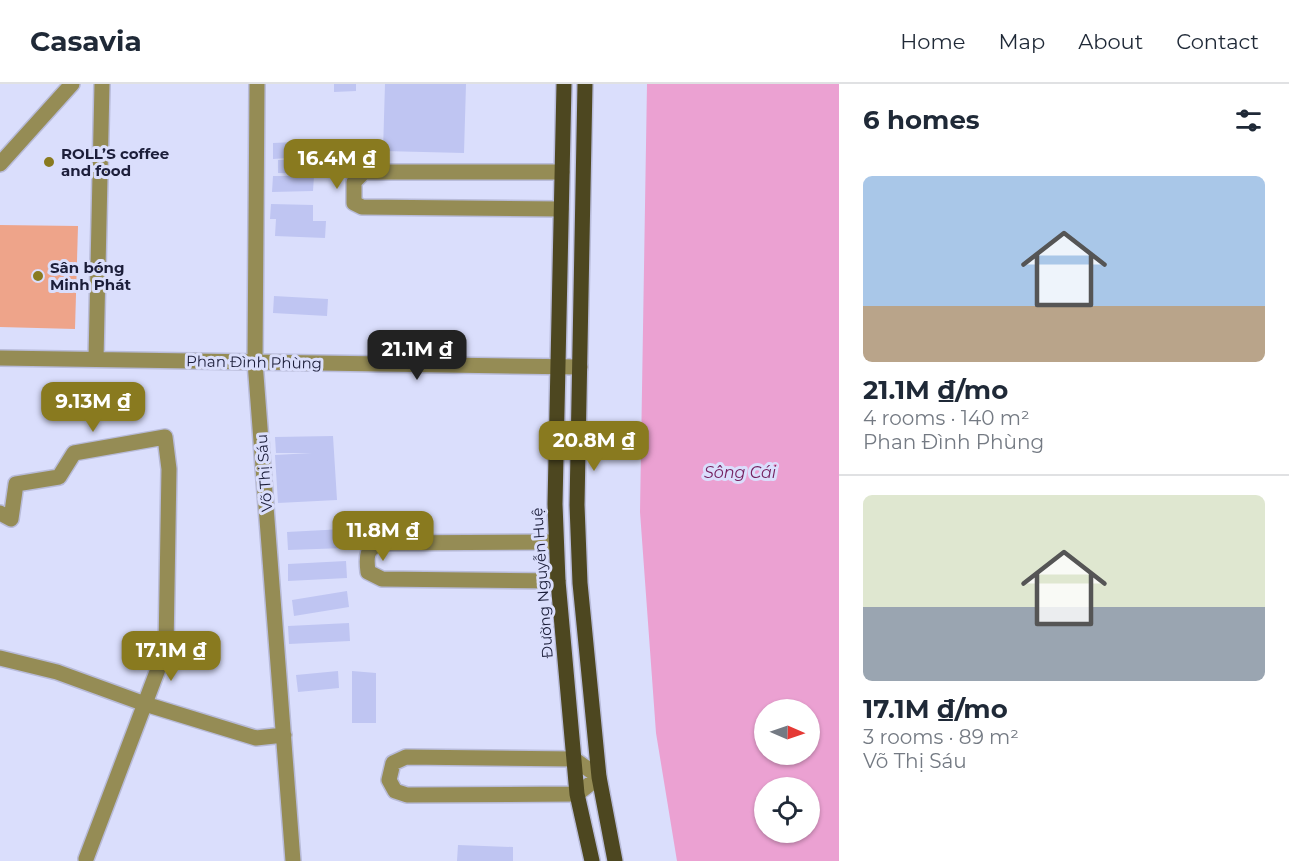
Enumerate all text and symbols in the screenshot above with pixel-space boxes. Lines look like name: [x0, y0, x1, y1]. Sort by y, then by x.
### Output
text: Casavia: [30, 24, 142, 58]
text: Home: [900, 29, 965, 54]
text: Map: [998, 29, 1045, 54]
text: About: [1078, 29, 1143, 54]
text: Contact: [1176, 29, 1259, 54]
text: 6 homes: [863, 104, 980, 136]
icon: filters: [1232, 104, 1265, 137]
pin: 16.4M ₫: [282, 139, 392, 190]
place label: ROLL’S coffee and food: [61, 144, 169, 180]
text: 16.4M ₫: [298, 146, 376, 170]
marker: ROLL’S coffee and food: [42, 155, 56, 169]
icon: home: [1010, 215, 1118, 323]
place label: Sân bóng Minh Phát: [50, 258, 131, 294]
marker: Sân bóng Minh Phát: [31, 269, 45, 283]
pin: 21.1M ₫: [362, 330, 472, 381]
text: 21.1M ₫: [382, 337, 453, 361]
street label: Phan Đình Phùng: [186, 351, 322, 373]
text: 21.1M ₫/mo: [863, 374, 1008, 406]
pin: 9.13M ₫: [38, 382, 148, 433]
text: 9.13M ₫: [55, 389, 131, 413]
text: 4 rooms · 140 m²: [863, 406, 1030, 430]
pin: 20.8M ₫: [539, 421, 649, 472]
text: 20.8M ₫: [553, 428, 635, 452]
text: Phan Đình Phùng: [863, 430, 1044, 454]
street label: Võ Thị Sáu: [252, 434, 276, 512]
water label: Sông Cái: [704, 463, 777, 482]
street label: Đường Nguyễn Huệ: [527, 507, 557, 659]
pin: 11.8M ₫: [328, 511, 438, 562]
text: 11.8M ₫: [347, 518, 419, 542]
icon: home: [1010, 534, 1118, 642]
pin: 17.1M ₫: [116, 631, 226, 682]
text: 17.1M ₫: [136, 638, 206, 662]
text: 17.1M ₫/mo: [863, 693, 1008, 725]
north arrow: [754, 699, 820, 765]
map controls: [754, 699, 820, 843]
text: 3 rooms · 89 m²: [863, 725, 1019, 749]
text: Võ Thị Sáu: [863, 749, 967, 773]
button: locate: [754, 777, 820, 843]

